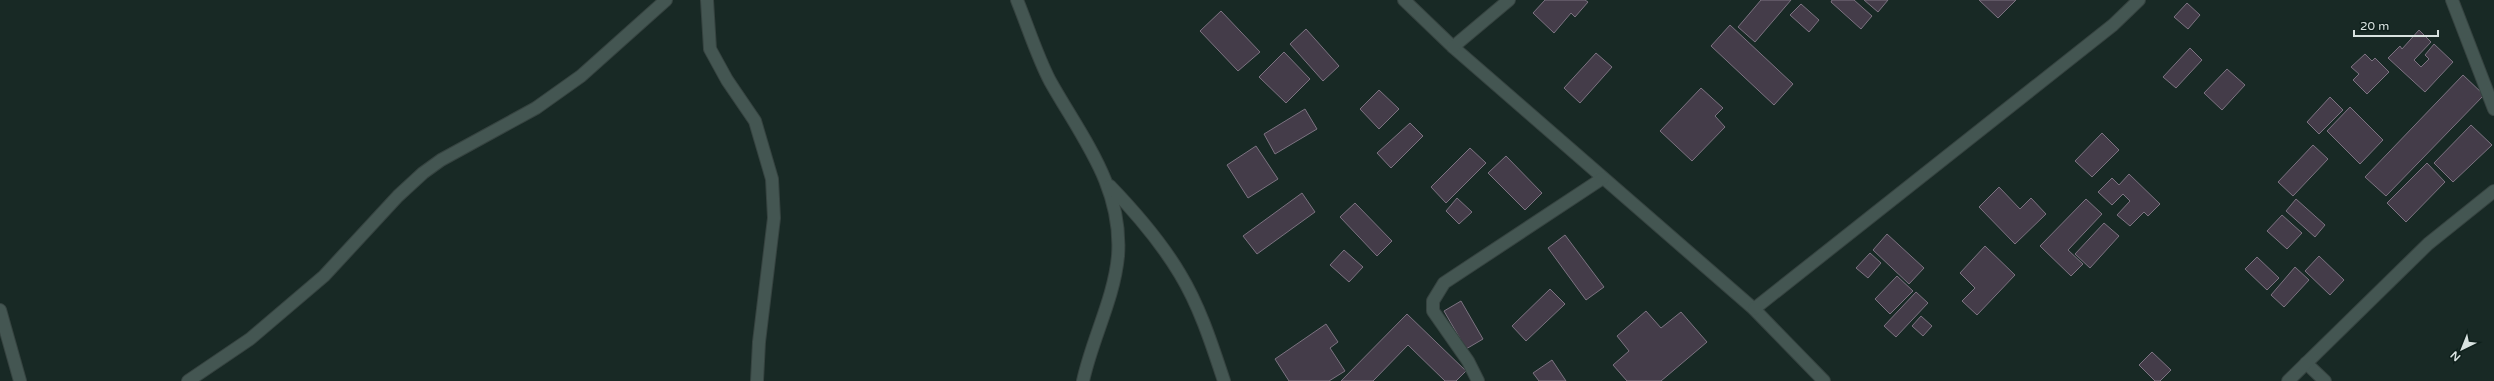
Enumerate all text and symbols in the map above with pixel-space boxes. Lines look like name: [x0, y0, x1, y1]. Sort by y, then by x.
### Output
scale bar: [2354, 12, 2438, 38]
text: 20 m: [2360, 19, 2389, 33]
north arrow: [2442, 329, 2482, 369]
text: N: [2448, 348, 2463, 364]

